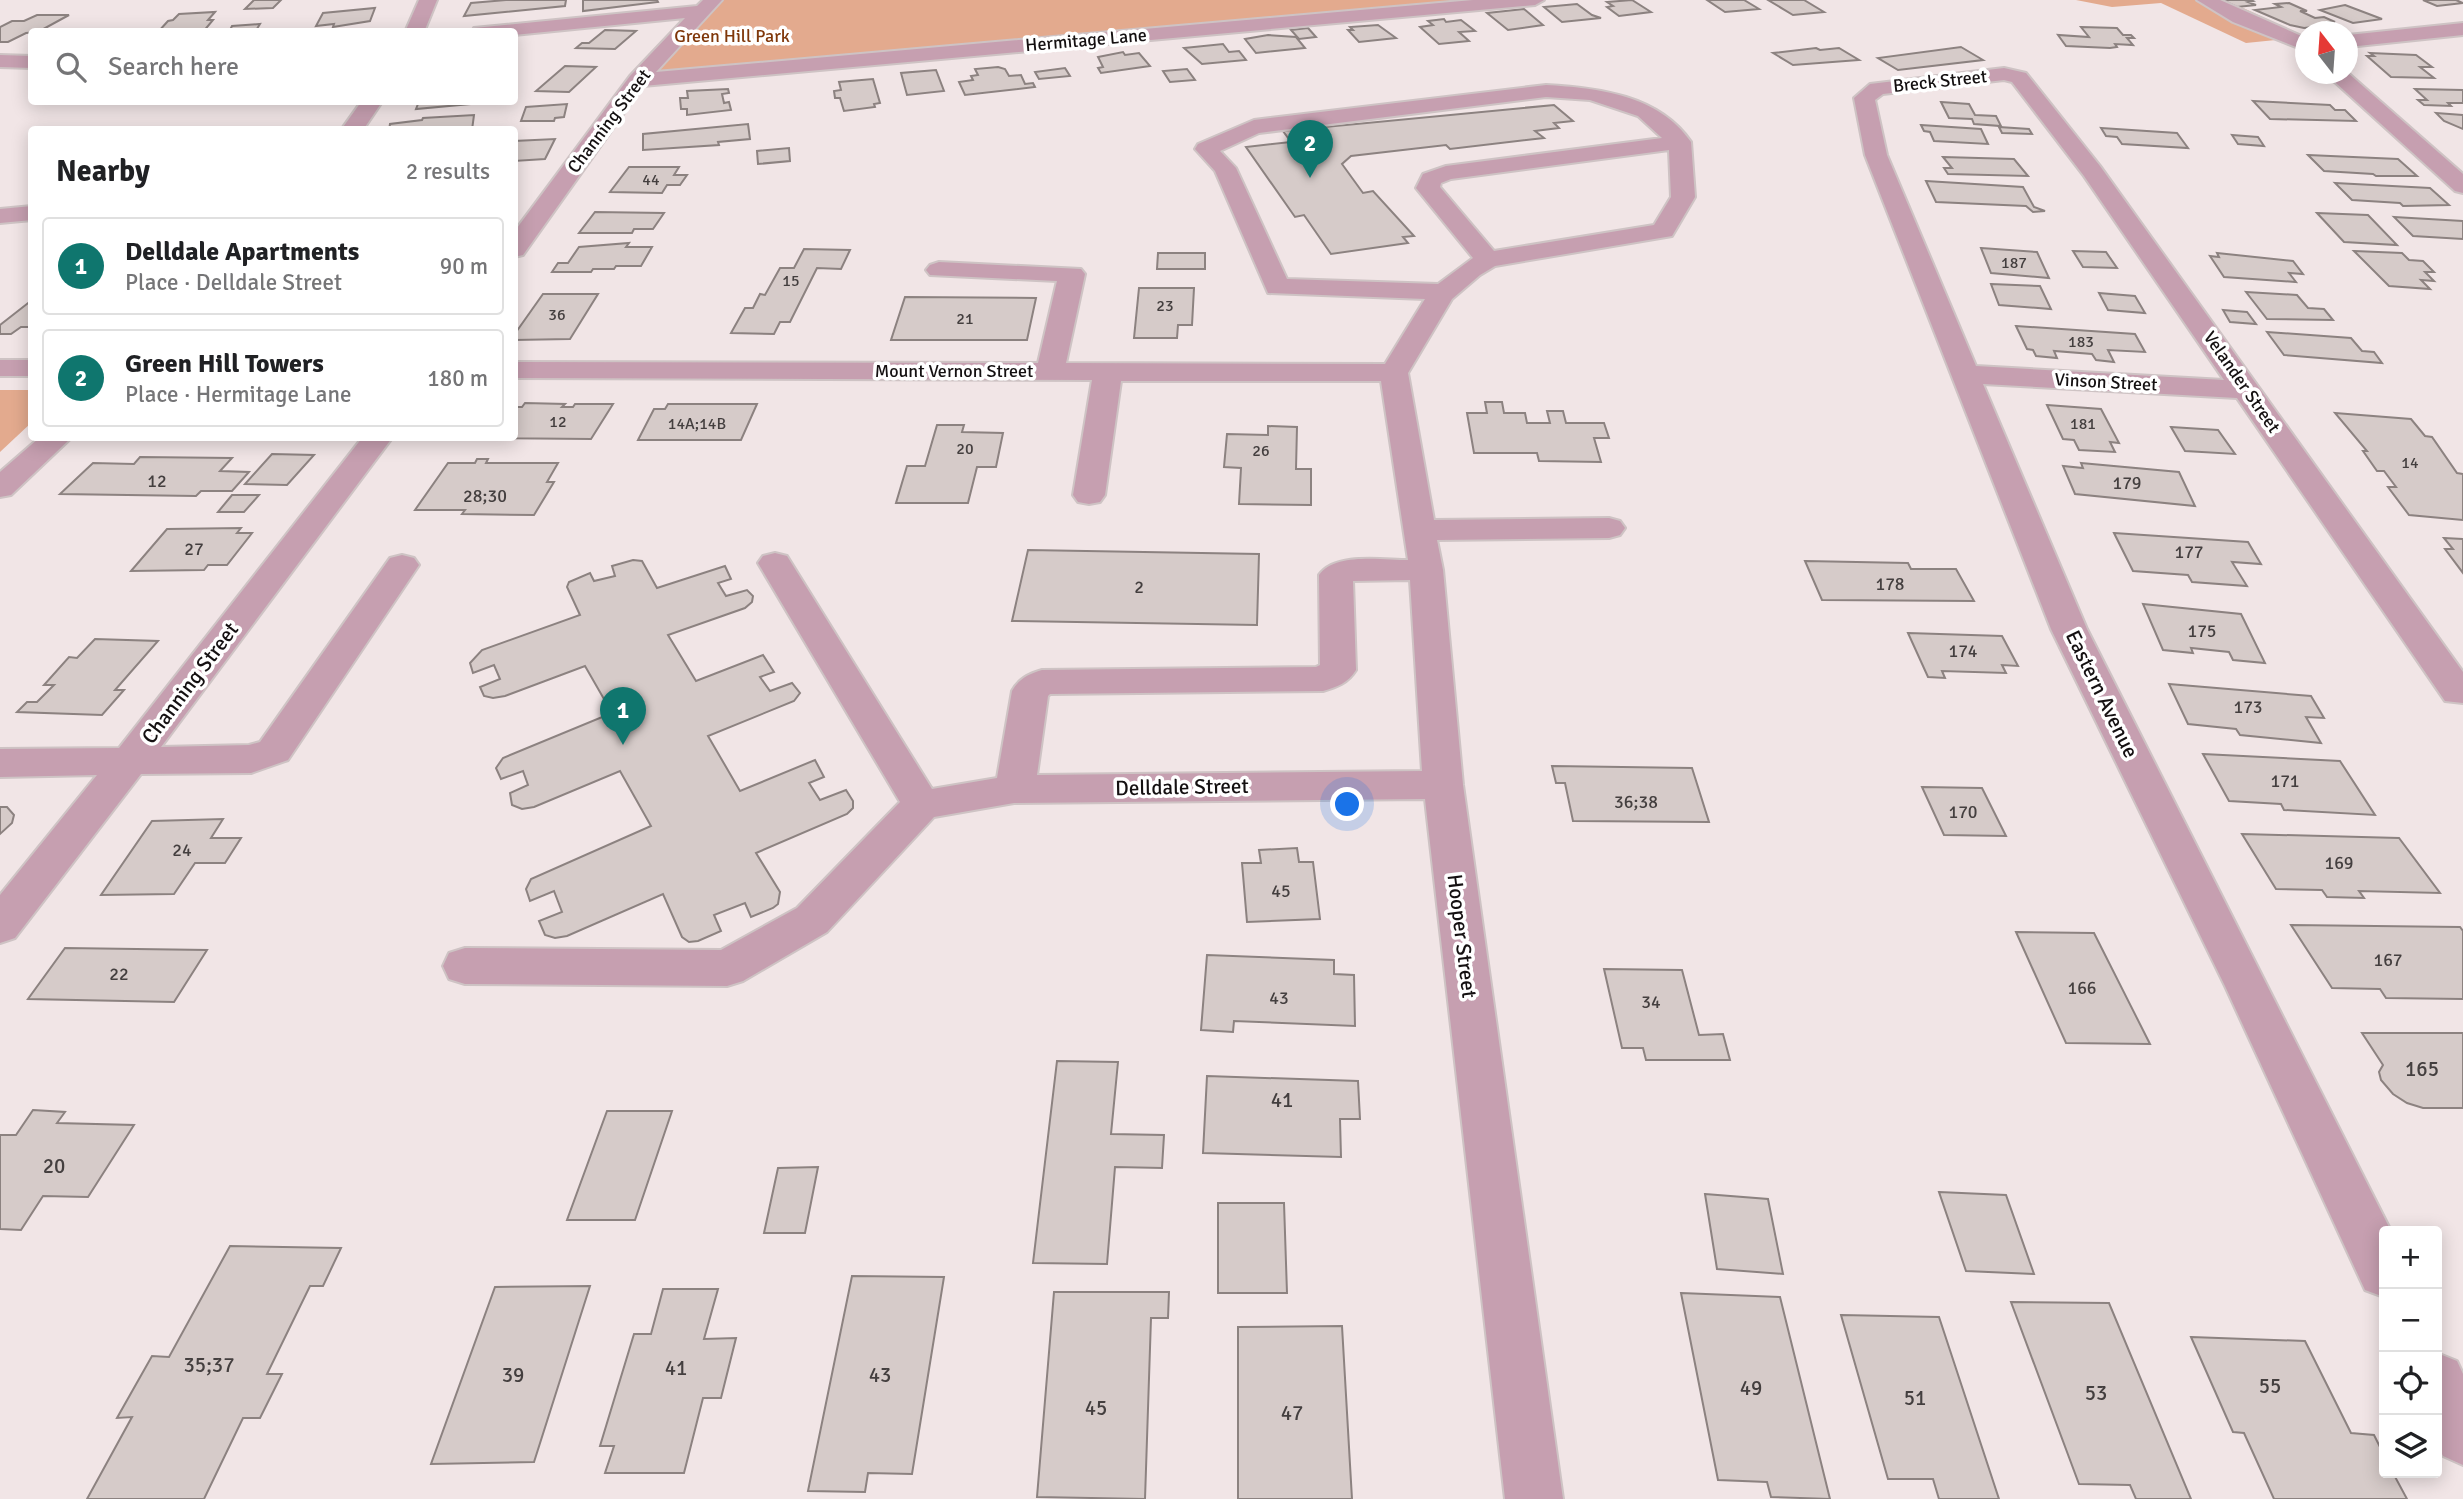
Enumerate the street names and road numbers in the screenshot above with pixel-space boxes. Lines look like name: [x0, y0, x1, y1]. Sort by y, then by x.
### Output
street label: Hermitage Lane: [1024, 24, 1148, 56]
street label: Channing Street: [563, 65, 655, 177]
street label: Breck Street: [1892, 65, 1988, 97]
street label: Velander Street: [2199, 327, 2285, 437]
street label: Mount Vernon Street: [875, 360, 1033, 382]
street label: Vinson Street: [2054, 368, 2158, 396]
street label: Channing Street: [136, 617, 244, 749]
street label: Eastern Avenue: [2060, 626, 2144, 762]
street label: Delldale Street: [1115, 773, 1249, 801]
street label: Hooper Street: [1441, 873, 1483, 999]

